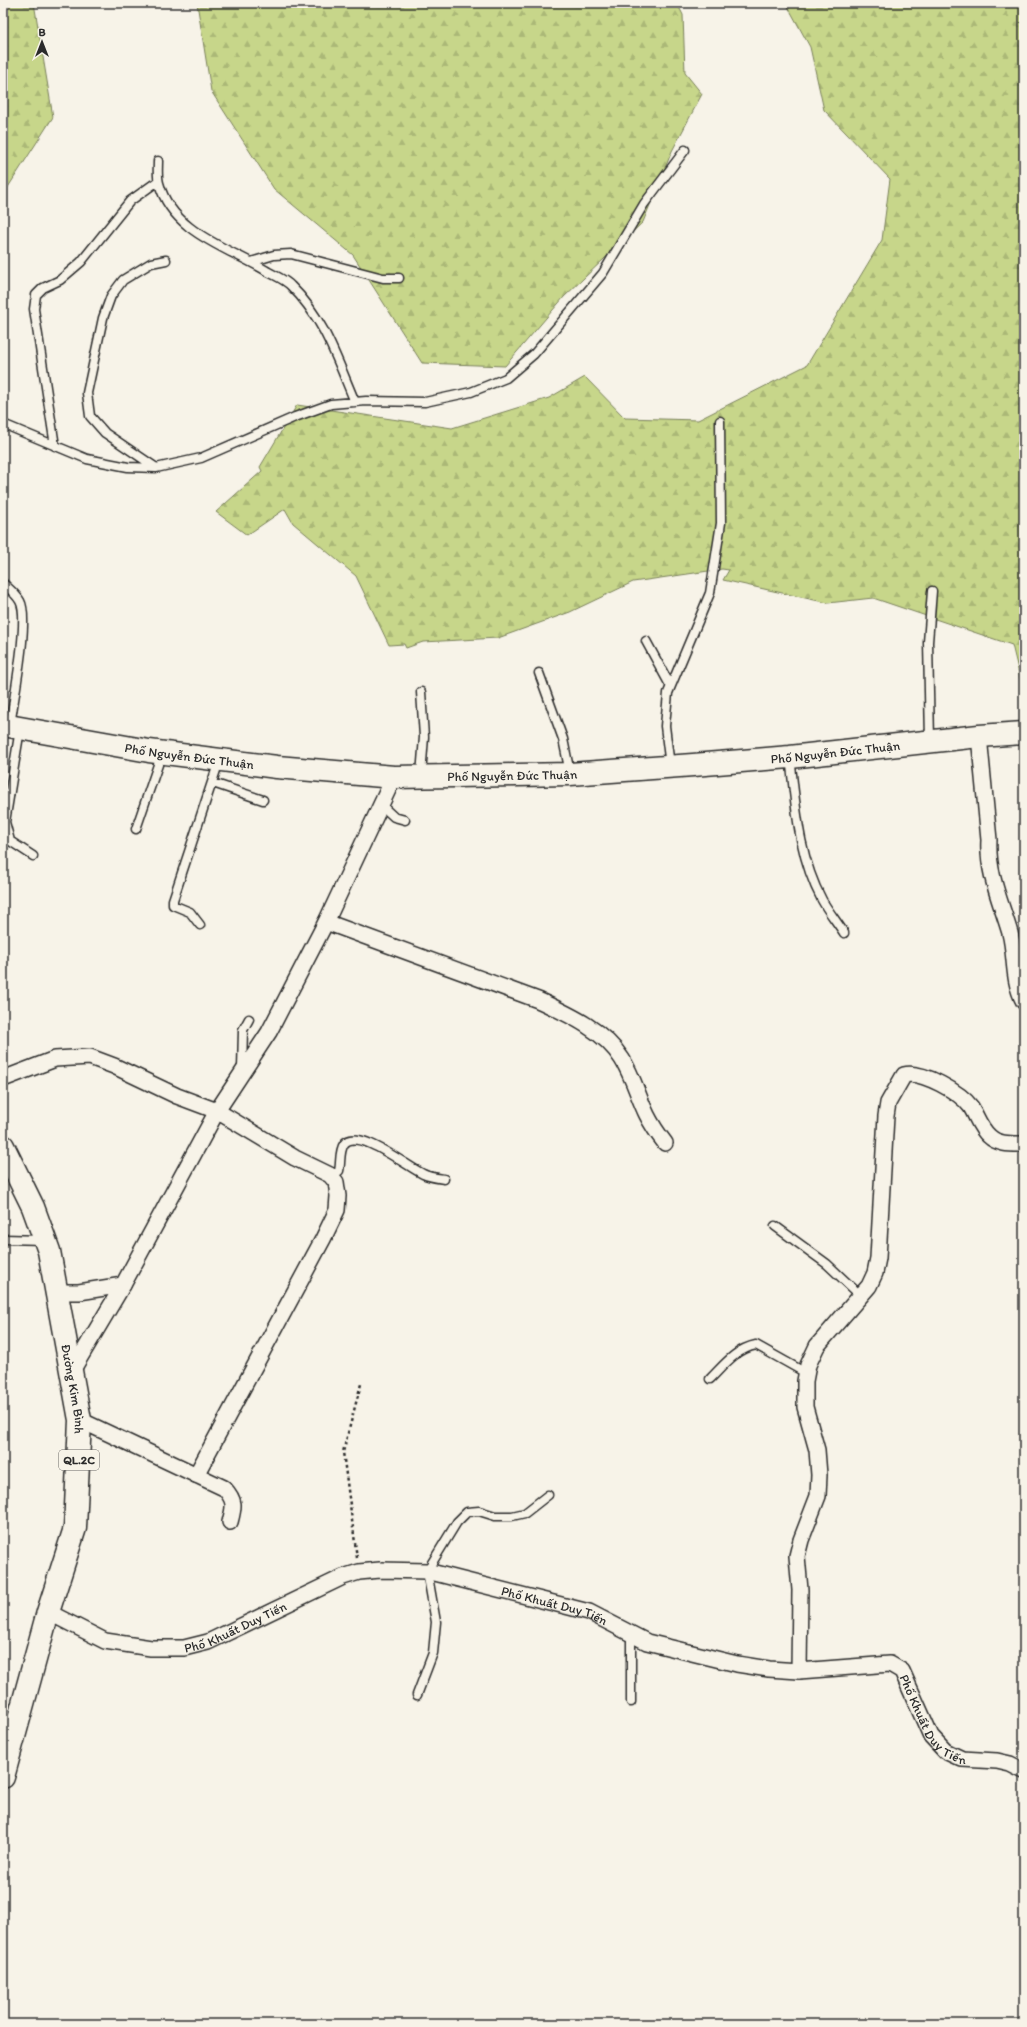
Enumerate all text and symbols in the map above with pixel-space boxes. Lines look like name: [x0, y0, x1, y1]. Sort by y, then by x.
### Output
north arrow: [22, 22, 62, 62]
text: B: [38, 26, 46, 39]
street label: Phố Nguyễn Đức Thuận: [770, 737, 901, 766]
street label: Phố Nguyễn Đức Thuận: [124, 739, 256, 772]
street label: Phố Nguyễn Đức Thuận: [447, 766, 578, 784]
street label: Đường Kim Bình: [59, 1343, 87, 1435]
road number: QL.2C: [59, 1450, 99, 1470]
street label: Phố Khuất Duy Tiến: [500, 1583, 611, 1628]
street label: Phố Khuất Duy Tiến: [183, 1598, 289, 1655]
street label: Phố Khuất Duy Tiến: [897, 1672, 967, 1767]

